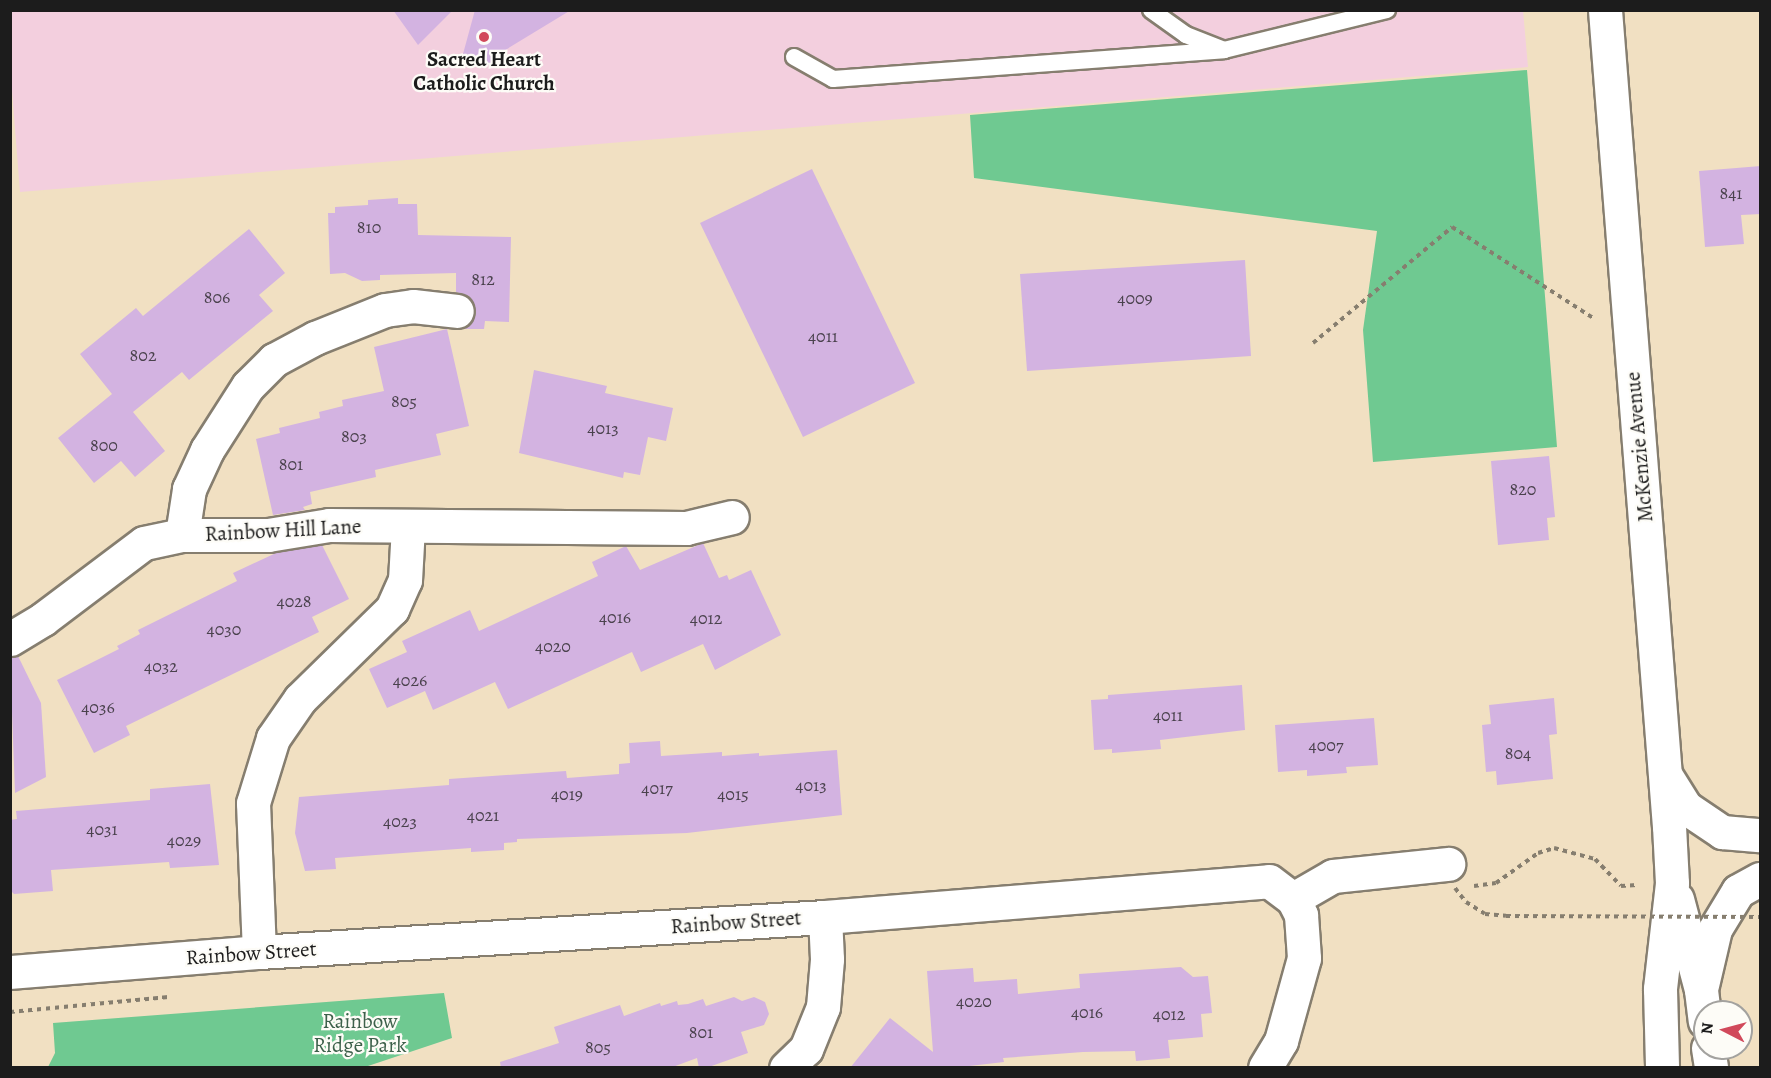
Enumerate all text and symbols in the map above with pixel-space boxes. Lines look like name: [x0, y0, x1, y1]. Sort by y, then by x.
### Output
marker: Sacred Heart Catholic Church: [477, 30, 491, 44]
place label: Sacred Heart Catholic Church: [413, 46, 555, 96]
house number: 841: [1719, 182, 1743, 204]
house number: 810: [357, 216, 381, 238]
house number: 812: [471, 268, 495, 290]
house number: 806: [204, 286, 230, 308]
house number: 4009: [1117, 287, 1153, 309]
house number: 4011: [808, 325, 838, 347]
house number: 802: [130, 344, 156, 366]
street label: McKenzie Avenue: [1620, 371, 1658, 523]
house number: 805: [391, 390, 417, 412]
house number: 4013: [587, 417, 619, 439]
house number: 803: [341, 425, 367, 447]
house number: 800: [90, 434, 118, 456]
house number: 801: [279, 453, 303, 475]
house number: 820: [1510, 478, 1536, 500]
street label: Rainbow Hill Lane: [204, 513, 362, 547]
house number: 4028: [276, 590, 312, 612]
house number: 4016: [599, 606, 631, 628]
house number: 4012: [690, 607, 722, 629]
house number: 4030: [207, 618, 241, 640]
house number: 4020: [535, 635, 571, 657]
house number: 4032: [144, 655, 178, 677]
house number: 4026: [393, 669, 427, 691]
house number: 4036: [81, 696, 115, 718]
house number: 4011: [1153, 704, 1183, 726]
house number: 4007: [1309, 734, 1343, 756]
house number: 804: [1505, 742, 1531, 764]
house number: 4013: [795, 774, 827, 796]
house number: 4017: [641, 777, 673, 799]
house number: 4019: [551, 783, 583, 805]
house number: 4015: [717, 783, 749, 805]
house number: 4021: [467, 804, 499, 826]
house number: 4023: [383, 810, 417, 832]
house number: 4031: [86, 818, 118, 840]
house number: 4029: [167, 829, 201, 851]
street label: Rainbow Street: [670, 905, 802, 939]
street label: Rainbow Street: [185, 936, 317, 970]
house number: 4020: [956, 990, 992, 1012]
north arrow: [1693, 1000, 1753, 1060]
house number: 4016: [1071, 1001, 1103, 1023]
house number: 4012: [1153, 1003, 1185, 1025]
park label: Rainbow Ridge Park: [313, 1008, 407, 1058]
house number: 801: [689, 1021, 713, 1043]
text: N: [1696, 1021, 1719, 1035]
house number: 805: [585, 1036, 611, 1058]

